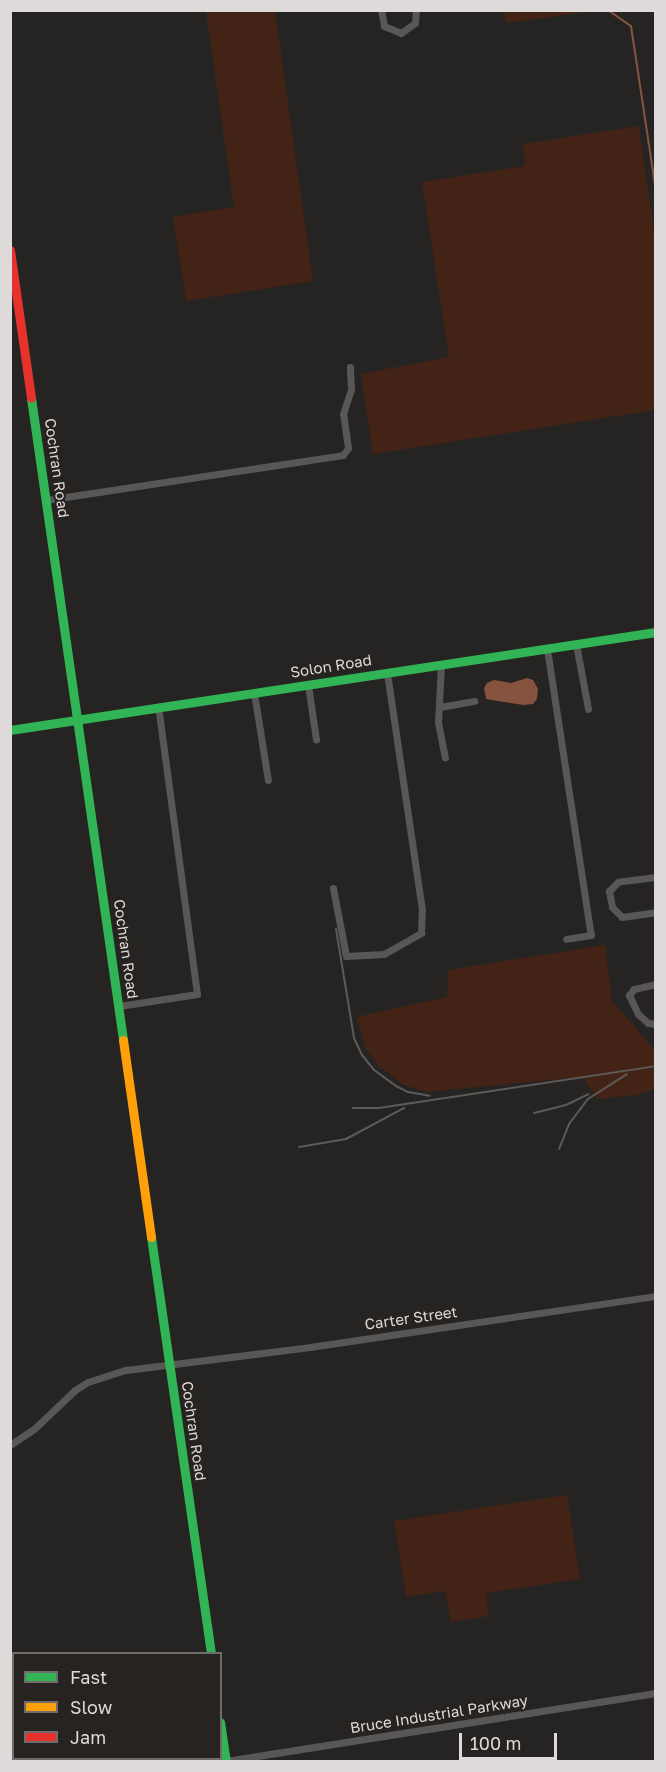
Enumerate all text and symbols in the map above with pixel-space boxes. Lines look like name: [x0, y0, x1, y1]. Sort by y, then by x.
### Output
street label: Cochran Road: [41, 417, 73, 519]
street label: Solon Road: [289, 651, 373, 681]
street label: Cochran Road: [110, 898, 142, 1000]
street label: Carter Street: [363, 1303, 459, 1333]
street label: Cochran Road: [178, 1380, 210, 1482]
legend: [12, 1652, 222, 1760]
text: Fast: [70, 1666, 107, 1688]
street label: Bruce Industrial Parkway: [349, 1691, 529, 1737]
text: Slow: [70, 1696, 112, 1718]
scale bar: [462, 1721, 560, 1759]
text: Jam: [70, 1726, 106, 1748]
text: 100 m: [470, 1732, 521, 1754]

